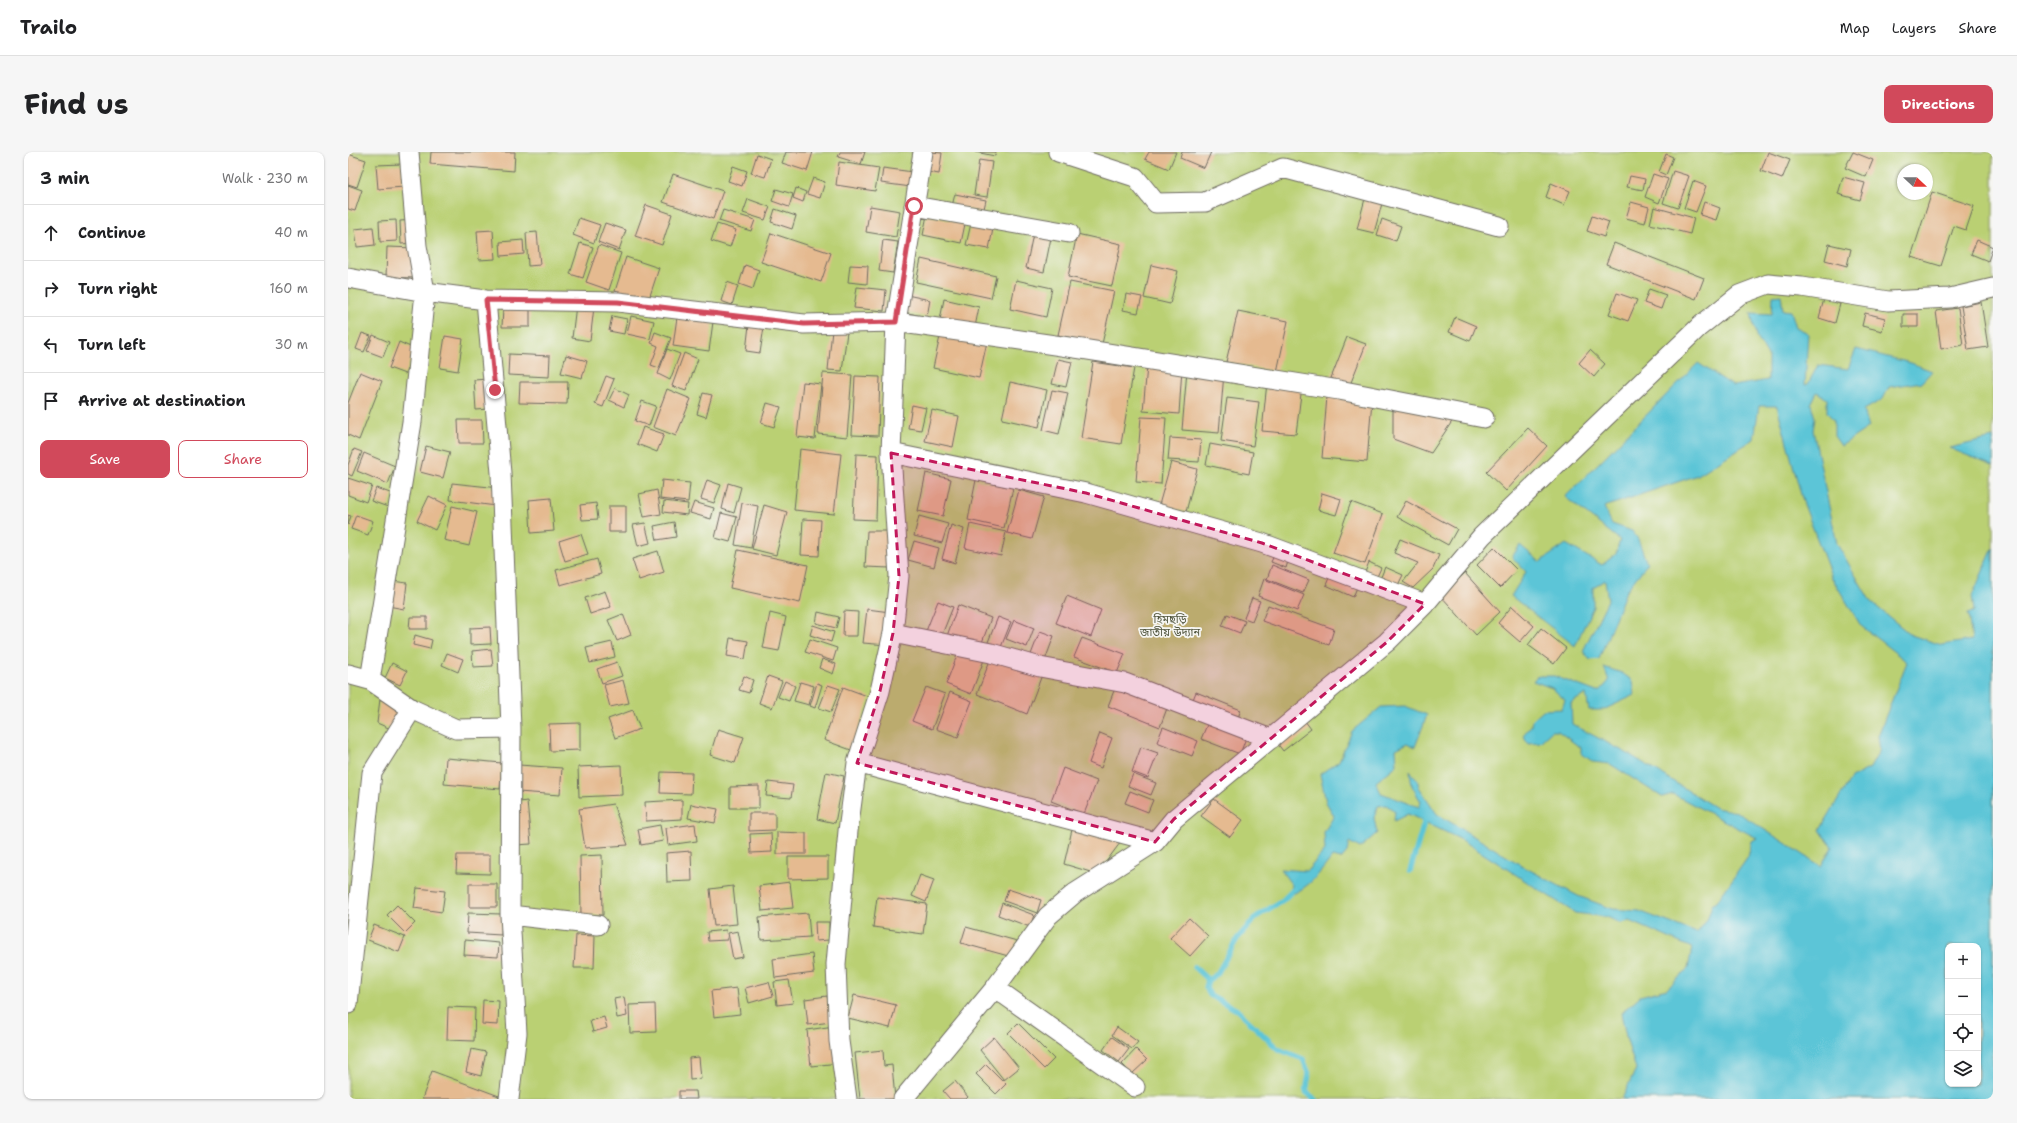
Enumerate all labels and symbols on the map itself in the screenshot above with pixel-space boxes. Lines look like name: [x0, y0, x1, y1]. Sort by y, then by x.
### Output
north arrow: [1897, 164, 1933, 200]
route start: [905, 197, 923, 215]
route end: [486, 381, 504, 399]
park label: হিমছড়ি জাতীয় উদ্যান: [1139, 612, 1200, 640]

